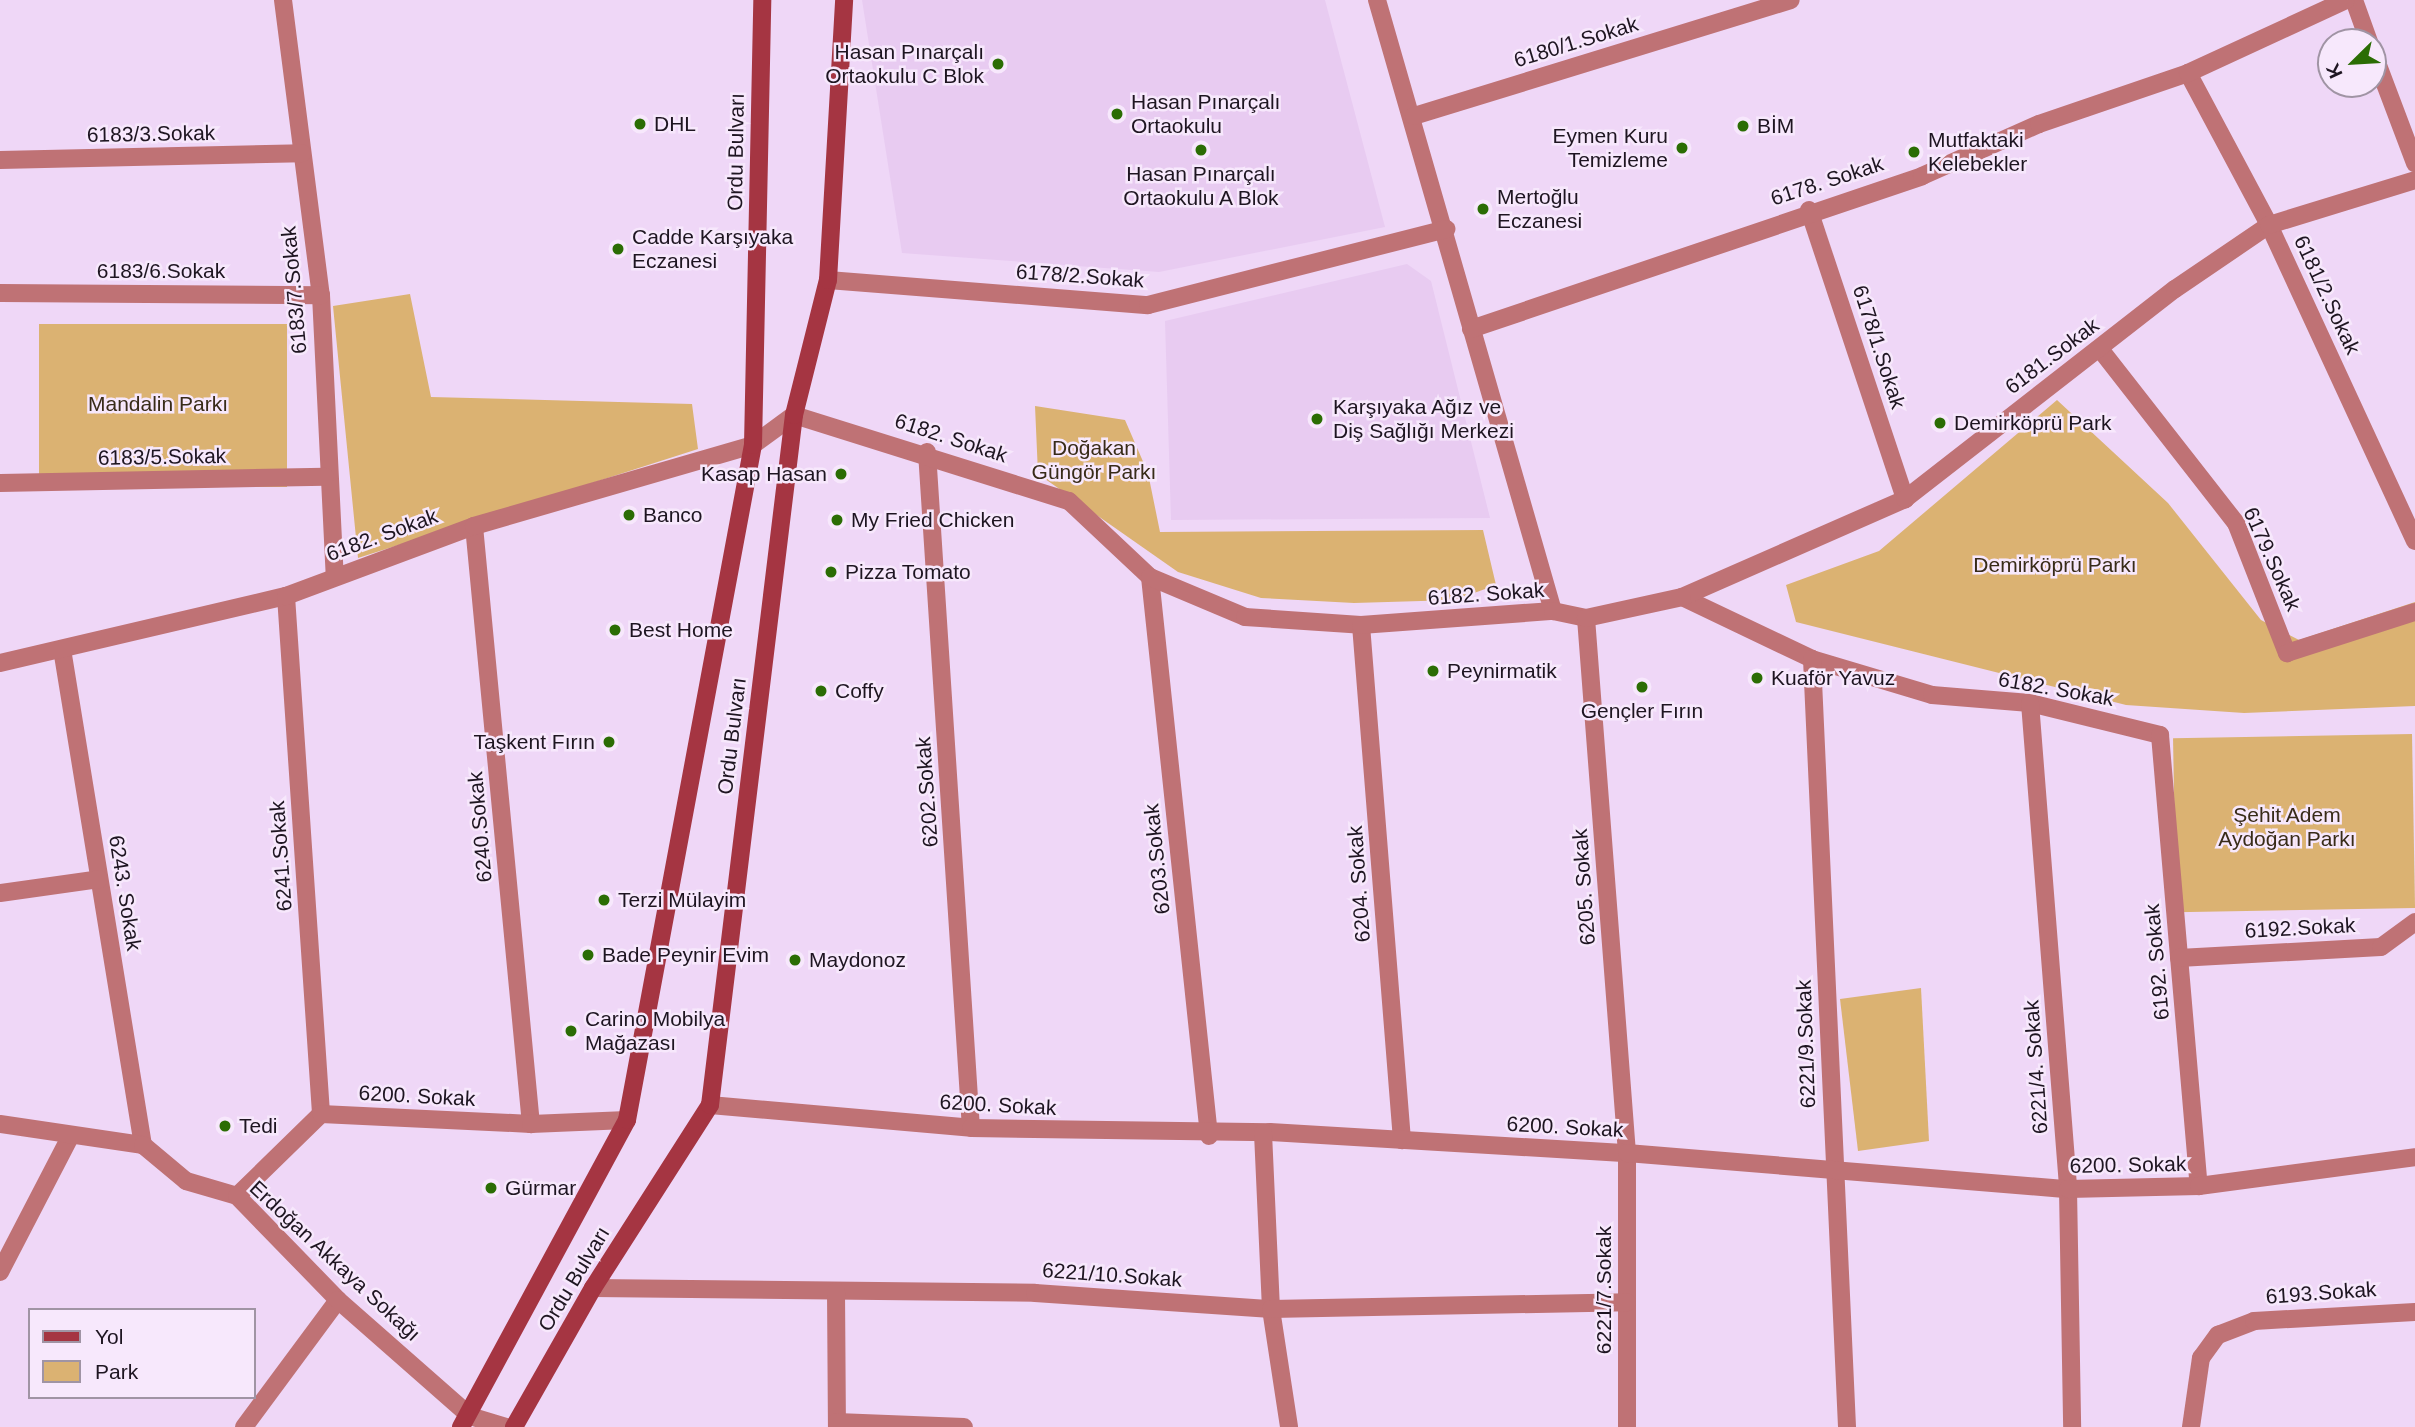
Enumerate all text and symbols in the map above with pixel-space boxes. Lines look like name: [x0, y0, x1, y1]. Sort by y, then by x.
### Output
street label: 6180/1.Sokak: [1511, 11, 1641, 73]
north arrow: [2317, 28, 2387, 98]
place label: Hasan Pınarçalı Ortaokulu C Blok: [825, 39, 984, 89]
marker: Hasan Pınarçalı Ortaokulu C Blok: [990, 56, 1006, 72]
text: K: [2322, 60, 2347, 81]
place label: Hasan Pınarçalı Ortaokulu: [1131, 89, 1280, 139]
street label: Ordu Bulvarı: [722, 93, 750, 211]
marker: Hasan Pınarçalı Ortaokulu: [1109, 106, 1125, 122]
place label: DHL: [654, 111, 696, 137]
place label: BİM: [1757, 113, 1794, 139]
marker: DHL: [632, 116, 648, 132]
marker: BİM: [1735, 118, 1751, 134]
street label: 6183/3.Sokak: [87, 120, 215, 148]
place label: Eymen Kuru Temizleme: [1552, 123, 1668, 173]
place label: Mutfaktaki Kelebekler: [1928, 127, 2027, 177]
marker: Eymen Kuru Temizleme: [1674, 140, 1690, 156]
marker: Hasan Pınarçalı Ortaokulu A Blok: [1193, 142, 1209, 158]
marker: Mutfaktaki Kelebekler: [1906, 144, 1922, 160]
street label: 6178. Sokak: [1768, 151, 1886, 211]
place label: Hasan Pınarçalı Ortaokulu A Blok: [1122, 161, 1280, 211]
place label: Mertoğlu Eczanesi: [1497, 184, 1582, 234]
marker: Mertoğlu Eczanesi: [1475, 201, 1491, 217]
place label: Cadde Karşıyaka Eczanesi: [632, 224, 793, 274]
street label: 6183/7.Sokak: [276, 225, 312, 355]
street label: 6181/2.Sokak: [2288, 231, 2366, 359]
marker: Cadde Karşıyaka Eczanesi: [610, 241, 626, 257]
street label: 6183/6.Sokak: [97, 258, 225, 284]
street label: 6178/2.Sokak: [1015, 259, 1145, 293]
street label: 6178/1.Sokak: [1847, 282, 1911, 412]
street label: 6181.Sokak: [2000, 313, 2104, 399]
park label: Mandalin Parkı: [88, 391, 228, 417]
place label: Karşıyaka Ağız ve Diş Sağlığı Merkezi: [1333, 394, 1514, 444]
street label: 6182. Sokak: [892, 408, 1010, 468]
marker: Karşıyaka Ağız ve Diş Sağlığı Merkezi: [1307, 409, 1327, 429]
place label: Demirköprü Park: [1954, 410, 2112, 436]
marker: Demirköprü Park: [1932, 415, 1948, 431]
park label: Doğakan Güngör Parkı: [1032, 435, 1156, 485]
street label: 6183/5.Sokak: [98, 443, 226, 471]
place label: Kasap Hasan: [701, 461, 827, 487]
marker: Kasap Hasan: [833, 466, 849, 482]
place label: Banco: [643, 502, 703, 528]
street label: 6182. Sokak: [323, 503, 441, 567]
street label: 6179.Sokak: [2238, 503, 2306, 615]
marker: Banco: [621, 507, 637, 523]
place label: My Fried Chicken: [851, 507, 1014, 533]
marker: My Fried Chicken: [829, 512, 845, 528]
park label: Demirköprü Parkı: [1973, 552, 2137, 578]
place label: Pizza Tomato: [845, 559, 971, 585]
marker: Pizza Tomato: [823, 564, 839, 580]
street label: 6182. Sokak: [1427, 577, 1545, 611]
place label: Best Home: [629, 617, 733, 643]
marker: Best Home: [607, 622, 623, 638]
place label: Peynirmatik: [1447, 658, 1557, 684]
marker: Peynirmatik: [1425, 663, 1441, 679]
place label: Kuaför Yavuz: [1771, 665, 1896, 691]
street label: 6182. Sokak: [1996, 666, 2116, 712]
marker: Kuaför Yavuz: [1749, 670, 1765, 686]
street label: Ordu Bulvarı: [712, 676, 752, 796]
place label: Coffy: [835, 678, 884, 704]
marker: Gençler Fırın: [1634, 679, 1650, 695]
marker: Coffy: [813, 683, 829, 699]
place label: Gençler Fırın: [1581, 698, 1703, 724]
place label: Taşkent Fırın: [474, 729, 595, 755]
marker: Taşkent Fırın: [601, 734, 617, 750]
street label: 6202.Sokak: [911, 736, 943, 848]
street label: 6240.Sokak: [463, 771, 497, 883]
street label: 6241.Sokak: [265, 800, 297, 912]
park label: Şehit Adem Aydoğan Parkı: [2218, 802, 2356, 852]
street label: 6203.Sokak: [1139, 803, 1175, 915]
street label: 6204. Sokak: [1342, 825, 1376, 943]
street label: 6205. Sokak: [1567, 828, 1601, 946]
street label: 6243. Sokak: [103, 833, 147, 953]
place label: Terzi Mülayim: [618, 887, 746, 913]
marker: Terzi Mülayim: [596, 892, 612, 908]
street label: 6192. Sokak: [2139, 903, 2175, 1021]
street label: 6192.Sokak: [2244, 913, 2356, 943]
place label: Bade Peynir Evim: [602, 942, 769, 968]
marker: Bade Peynir Evim: [580, 947, 596, 963]
place label: Maydonoz: [809, 947, 906, 973]
marker: Maydonoz: [787, 952, 803, 968]
street label: 6221/9.Sokak: [1791, 979, 1821, 1109]
street label: 6221/4. Sokak: [2019, 999, 2053, 1135]
place label: Carino Mobilya Mağazası: [585, 1006, 725, 1056]
marker: Carino Mobilya Mağazası: [563, 1023, 579, 1039]
street label: 6200. Sokak: [358, 1080, 476, 1112]
street label: 6200. Sokak: [939, 1089, 1057, 1121]
street label: 6200. Sokak: [1506, 1111, 1624, 1143]
place label: Tedi: [239, 1113, 278, 1139]
marker: Tedi: [217, 1118, 233, 1134]
street label: 6200. Sokak: [2069, 1151, 2187, 1179]
street label: Erdoğan Akkaya Sokağı: [244, 1175, 426, 1347]
place label: Gürmar: [505, 1175, 576, 1201]
marker: Gürmar: [483, 1180, 499, 1196]
street label: Ordu Bulvarı: [533, 1222, 615, 1336]
street label: 6221/7.Sokak: [1591, 1226, 1617, 1354]
street label: 6221/10.Sokak: [1041, 1258, 1183, 1292]
street label: 6193.Sokak: [2265, 1277, 2377, 1309]
legend: [28, 1308, 256, 1399]
text: Yol: [95, 1325, 123, 1348]
text: Park: [95, 1360, 138, 1383]

